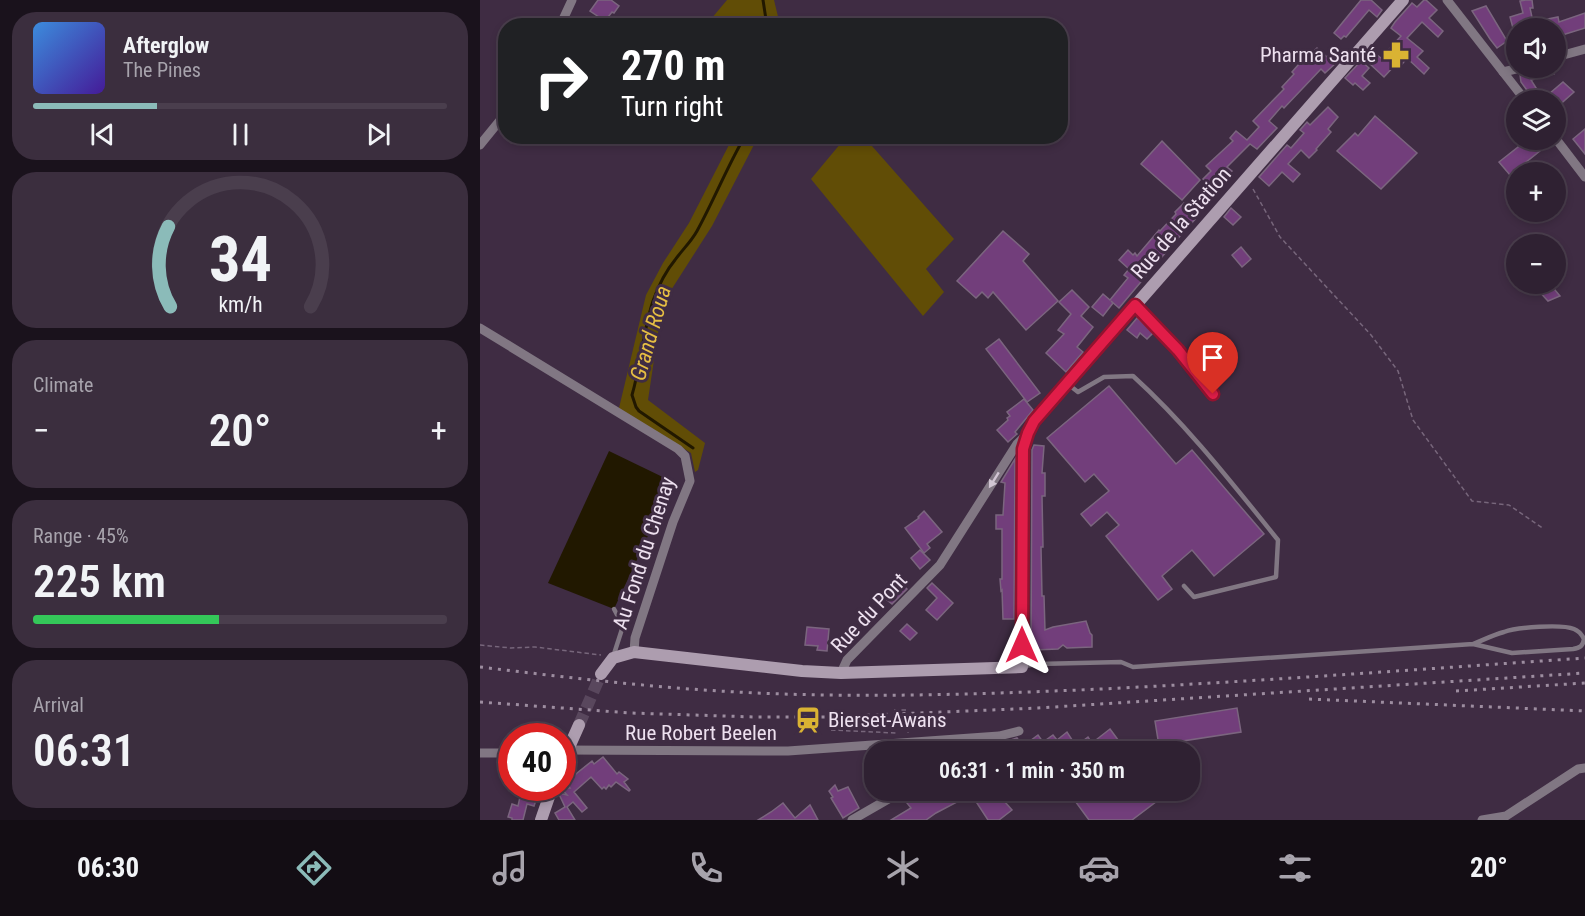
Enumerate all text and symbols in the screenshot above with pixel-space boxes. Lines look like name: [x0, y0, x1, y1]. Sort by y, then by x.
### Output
map controls: [1506, 18, 1566, 294]
button: sound: [1506, 18, 1566, 78]
text: Afterglow: [123, 33, 209, 58]
pharmacy icon: Pharma Santé: [1381, 40, 1411, 70]
text: 270 m: [621, 41, 726, 90]
icon: right: [522, 42, 600, 120]
place label: Pharma Santé: [1260, 43, 1376, 67]
text: The Pines: [123, 58, 201, 82]
button: layers: [1506, 90, 1566, 150]
text: Turn right: [621, 91, 723, 123]
icon: previous: [86, 118, 119, 151]
icon: pause: [224, 118, 257, 151]
icon: next: [362, 118, 395, 151]
street label: Rue de la Station: [1126, 162, 1236, 284]
button: +: [1506, 162, 1566, 222]
text: 34: [208, 223, 272, 296]
button: −: [1506, 234, 1566, 294]
water label: Grand Roua: [625, 283, 676, 383]
text: km/h: [218, 292, 262, 317]
pin: [1187, 332, 1238, 394]
icon: arrive: [1196, 341, 1229, 374]
text: Climate: [33, 373, 93, 397]
text: 20°: [209, 404, 271, 457]
text: −: [33, 411, 50, 450]
text: +: [431, 411, 447, 450]
one-way arrow: [989, 472, 1000, 488]
street label: Au Fond du Chenay: [608, 473, 680, 632]
text: Range · 45%: [33, 524, 129, 548]
text: 225 km: [33, 555, 166, 608]
street label: Rue du Pont: [826, 568, 912, 658]
position arrow: [990, 613, 1054, 677]
text: Arrival: [33, 693, 84, 717]
station icon: Bierset-Awans: [793, 705, 823, 735]
place label: Bierset-Awans: [828, 708, 947, 732]
street label: Rue Robert Beelen: [625, 721, 777, 745]
speed limit sign: 40: [498, 723, 576, 801]
text: 06:31: [33, 724, 135, 777]
text: 06:31 · 1 min · 350 m: [939, 758, 1125, 783]
icon: directions: [293, 847, 335, 889]
icon: music: [489, 847, 531, 889]
icon: phone: [685, 847, 727, 889]
icon: climate: [882, 847, 924, 889]
icon: car: [1078, 847, 1120, 889]
icon: filters: [1274, 847, 1316, 889]
text: 06:30: [77, 852, 139, 884]
text: 20°: [1470, 852, 1508, 884]

